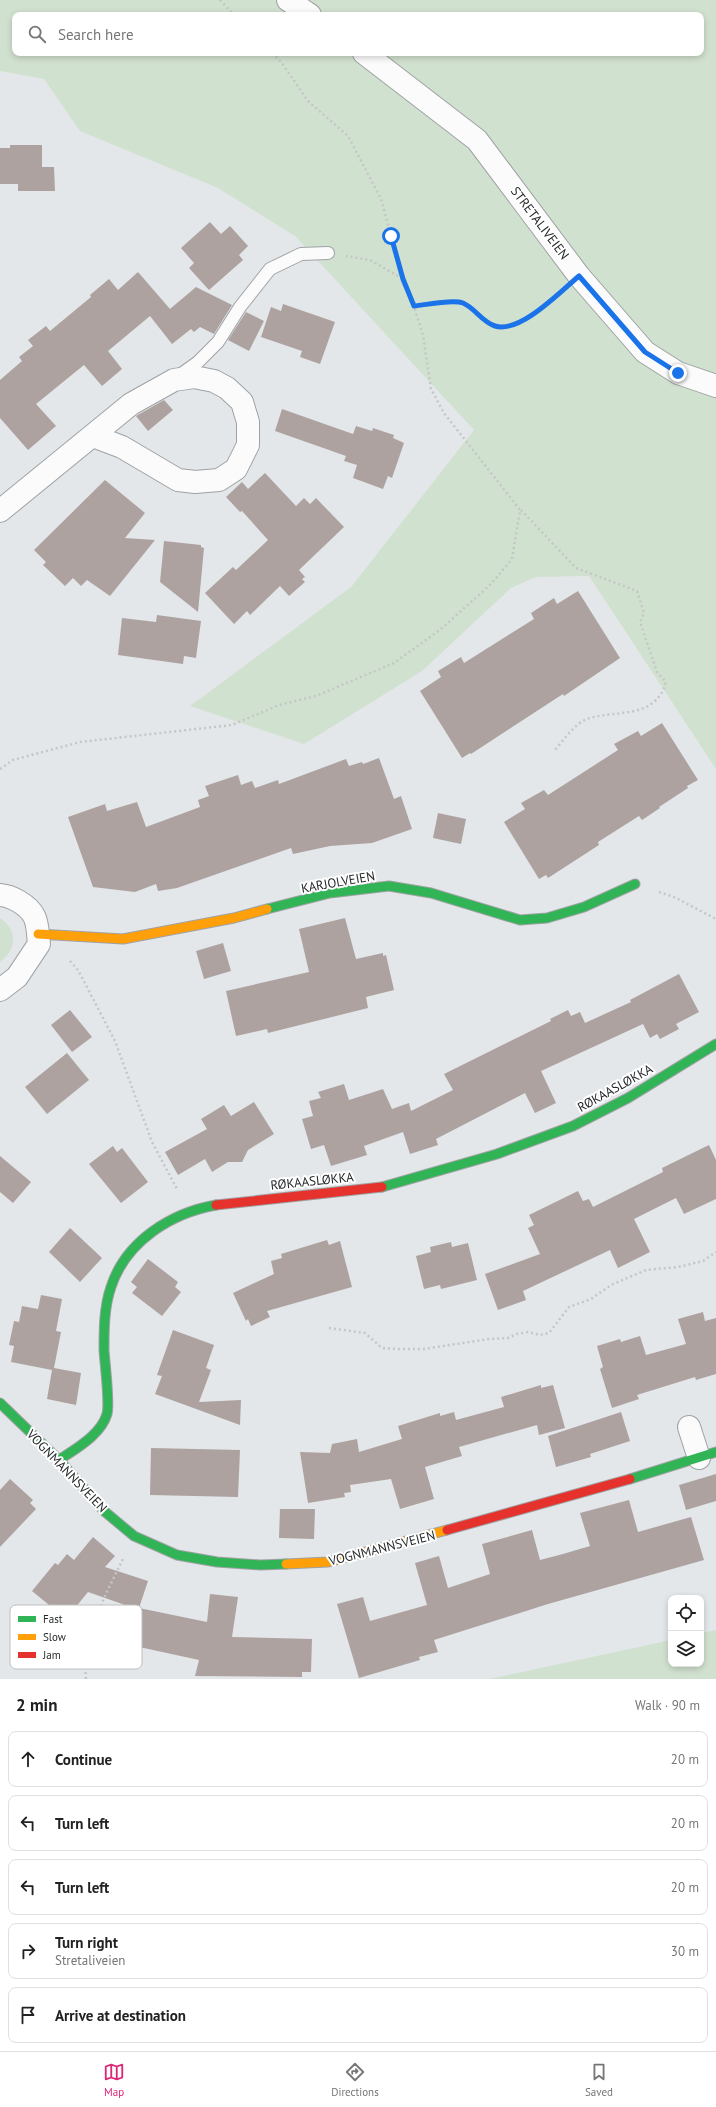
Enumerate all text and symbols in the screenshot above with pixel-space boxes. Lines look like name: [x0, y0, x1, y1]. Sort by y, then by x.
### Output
search box: [12, 12, 704, 56]
icon: search: [26, 23, 48, 45]
text: Search here: [58, 25, 134, 44]
street label: STRETALIVEIEN: [507, 183, 573, 263]
route start: [382, 227, 400, 245]
route end: [669, 364, 687, 382]
street label: KARJOLVEIEN: [300, 867, 376, 897]
street label: RØKAASLØKKA: [574, 1060, 656, 1116]
street label: RØKAASLØKKA: [270, 1168, 355, 1194]
street label: VOGNMANNSVEIEN: [22, 1425, 111, 1516]
street label: VOGNMANNSVEIEN: [326, 1527, 437, 1570]
map controls: [668, 1595, 704, 1667]
button: locate: [668, 1595, 704, 1631]
legend: [10, 1605, 142, 1669]
text: Fast: [43, 1612, 63, 1626]
text: Slow: [43, 1630, 66, 1644]
button: layers: [668, 1631, 704, 1667]
text: Jam: [42, 1648, 61, 1662]
text: 2 min: [16, 1694, 57, 1716]
text: Walk · 90 m: [635, 1697, 700, 1714]
icon: ahead: [17, 1748, 39, 1770]
text: Continue: [55, 1750, 112, 1769]
text: 20 m: [671, 1751, 699, 1768]
icon: left: [17, 1812, 39, 1834]
text: Turn left: [55, 1814, 109, 1833]
text: 20 m: [671, 1815, 699, 1832]
icon: left: [17, 1876, 39, 1898]
text: Turn left: [55, 1878, 109, 1897]
text: 20 m: [671, 1879, 699, 1896]
text: Turn right: [55, 1933, 118, 1952]
icon: right: [17, 1940, 39, 1962]
text: 30 m: [671, 1943, 699, 1960]
text: Stretaliveien: [55, 1952, 125, 1969]
icon: arrive: [17, 2004, 39, 2026]
text: Arrive at destination: [55, 2006, 186, 2025]
tab: Map: [103, 2061, 125, 2099]
tab: Directions: [331, 2061, 379, 2099]
tab: Saved: [585, 2061, 613, 2099]

